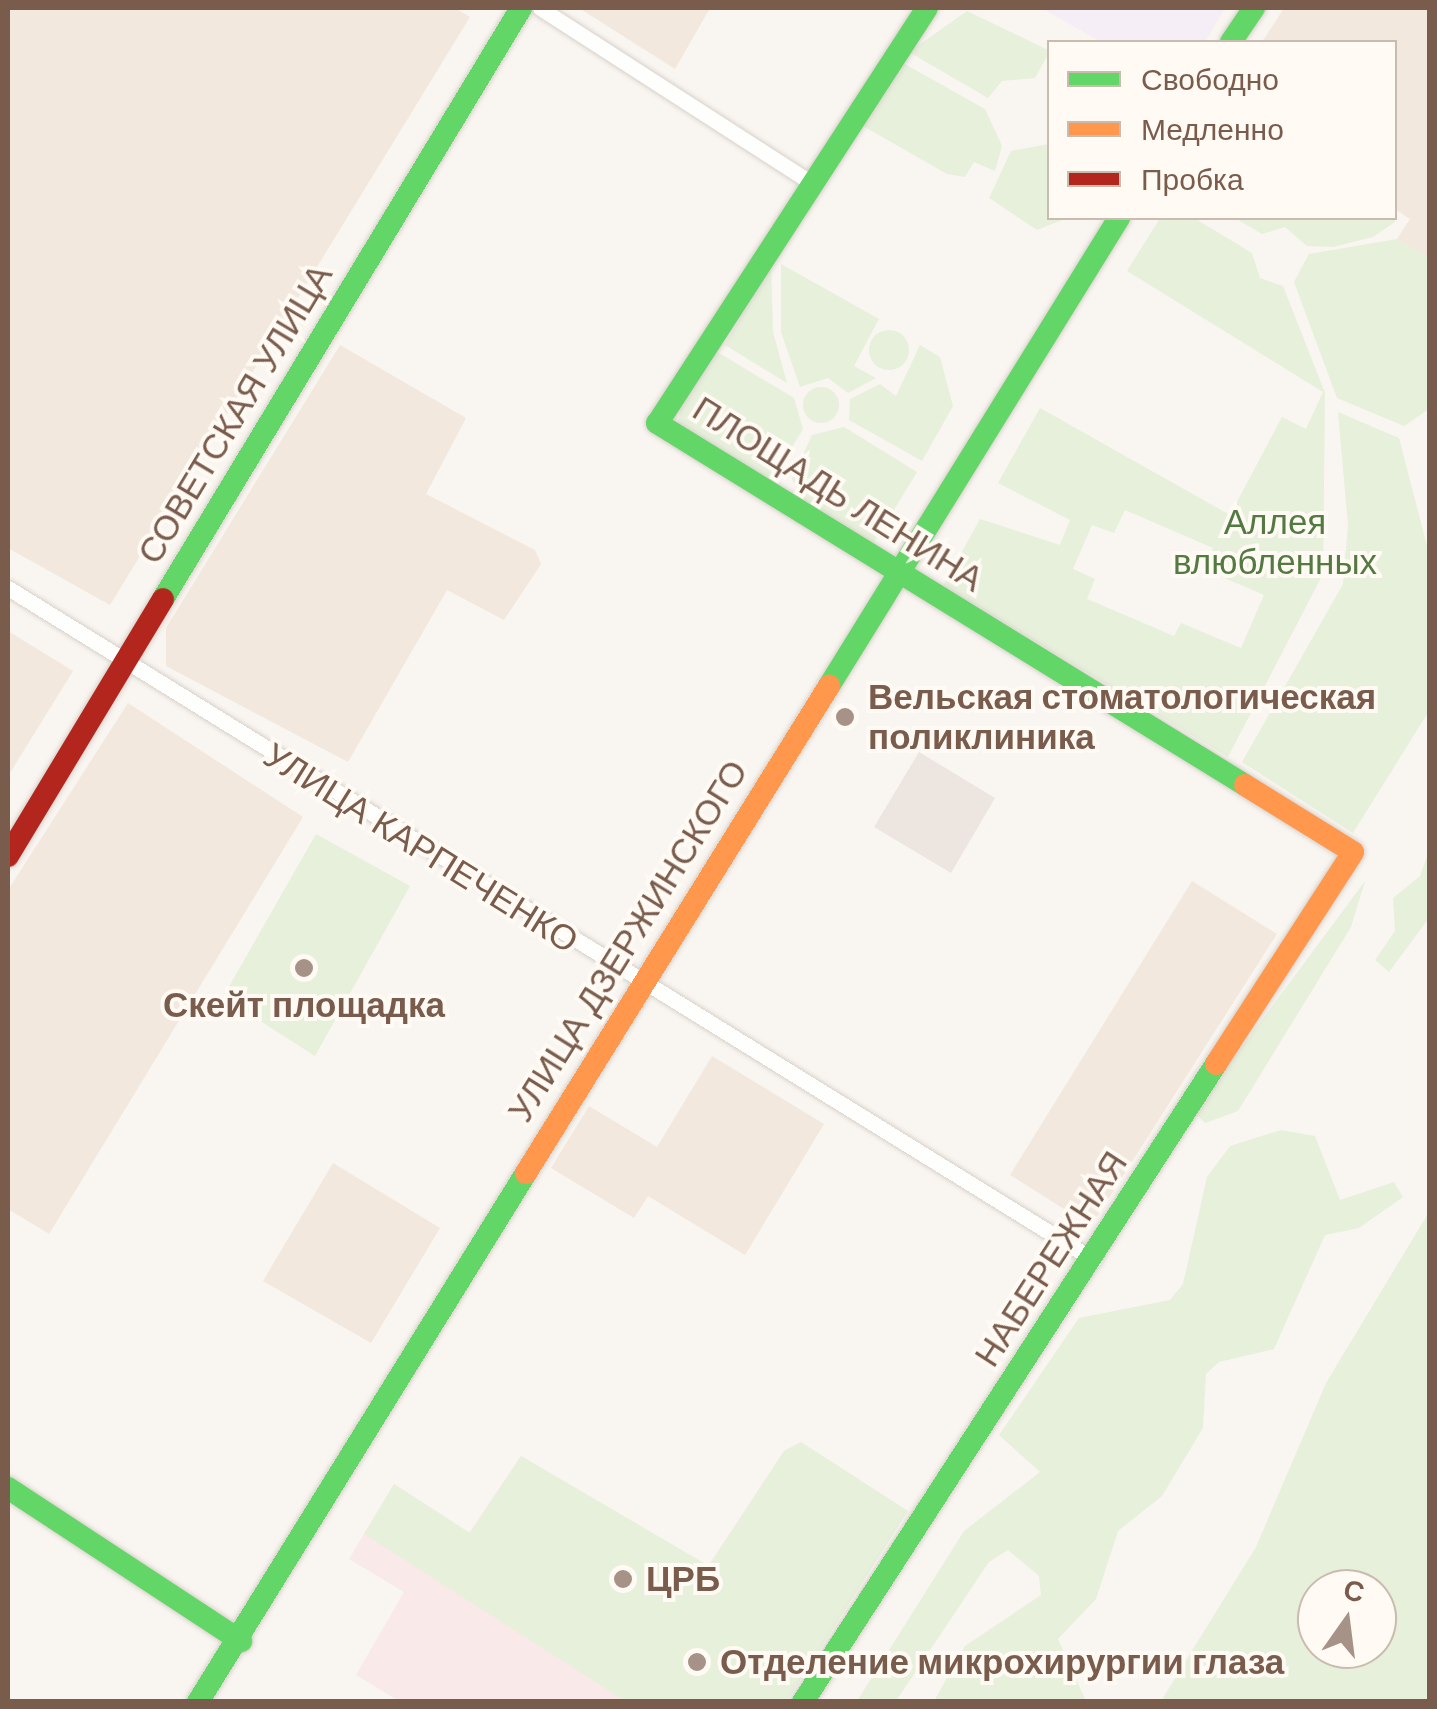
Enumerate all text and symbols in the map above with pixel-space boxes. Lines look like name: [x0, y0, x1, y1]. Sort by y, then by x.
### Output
legend: [1047, 40, 1397, 220]
text: Свободно: [1141, 60, 1279, 99]
text: Медленно: [1141, 110, 1284, 149]
text: Пробка: [1141, 160, 1244, 199]
street label: СОВЕТСКАЯ УЛИЦА: [129, 257, 341, 571]
street label: ПЛОЩАДЬ ЛЕНИНА: [685, 388, 991, 600]
park label: Аллея влюбленных: [1173, 501, 1377, 583]
place label: Вельская стоматологическая поликлиника: [868, 676, 1376, 758]
marker: Вельская стоматологическая поликлиника: [832, 704, 858, 730]
street label: УЛИЦА КАРПЕЧЕНКО: [256, 734, 586, 962]
street label: УЛИЦА ДЗЕРЖИНСКОГО: [499, 752, 757, 1130]
marker: Скейт площадка: [293, 957, 315, 979]
place label: Скейт площадка: [163, 984, 445, 1026]
street label: НАБЕРЕЖНАЯ: [966, 1144, 1136, 1374]
place label: ЦРБ: [646, 1558, 720, 1600]
marker: ЦРБ: [610, 1566, 636, 1592]
north arrow: [1297, 1569, 1397, 1669]
text: С: [1340, 1571, 1368, 1612]
place label: Отделение микрохирургии глаза: [720, 1641, 1284, 1683]
marker: Отделение микрохирургии глаза: [684, 1649, 710, 1675]

